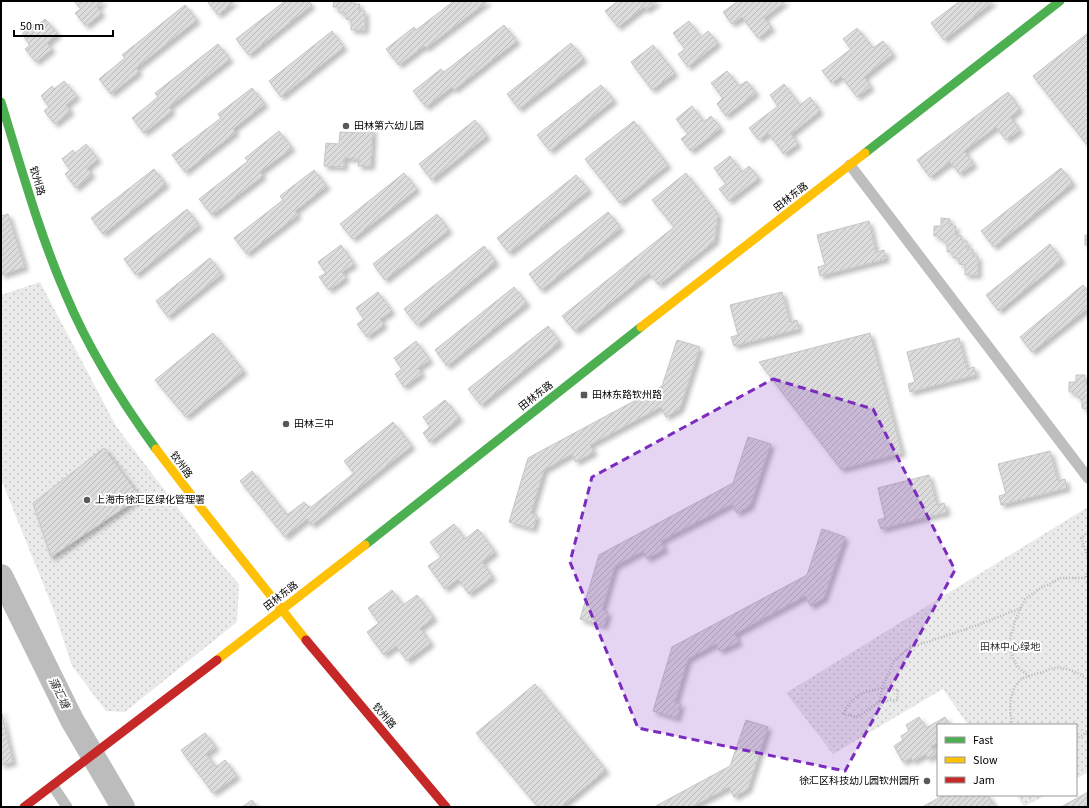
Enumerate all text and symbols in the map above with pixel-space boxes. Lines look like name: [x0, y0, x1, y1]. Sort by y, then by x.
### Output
scale bar: [14, 12, 113, 38]
text: 50 m: [20, 18, 44, 35]
place label: 田林第六幼儿园: [354, 119, 424, 133]
marker: 田林第六幼儿园: [341, 121, 351, 131]
street label: 钦州路: [26, 165, 48, 197]
street label: 田林东路: [771, 179, 811, 215]
street label: 田林东路: [516, 378, 556, 414]
place label: 田林东路钦州路: [592, 388, 662, 402]
marker: 田林东路钦州路: [579, 390, 589, 400]
place label: 田林三中: [294, 417, 334, 431]
marker: 田林三中: [281, 419, 291, 429]
street label: 钦州路: [167, 449, 195, 481]
place label: 上海市徐汇区绿化管理署: [95, 493, 205, 507]
marker: 上海市徐汇区绿化管理署: [82, 495, 92, 505]
street label: 田林东路: [261, 578, 301, 614]
park label: 田林中心绿地: [980, 640, 1041, 654]
water label: 蒲汇塘: [45, 675, 74, 713]
street label: 钦州路: [369, 700, 399, 732]
legend: [937, 724, 1077, 796]
text: Fast: [973, 732, 993, 749]
text: Slow: [973, 752, 998, 769]
text: Jam: [973, 772, 995, 789]
place label: 徐汇区科技幼儿园钦州园所: [799, 774, 919, 788]
marker: 徐汇区科技幼儿园钦州园所: [922, 776, 932, 786]

